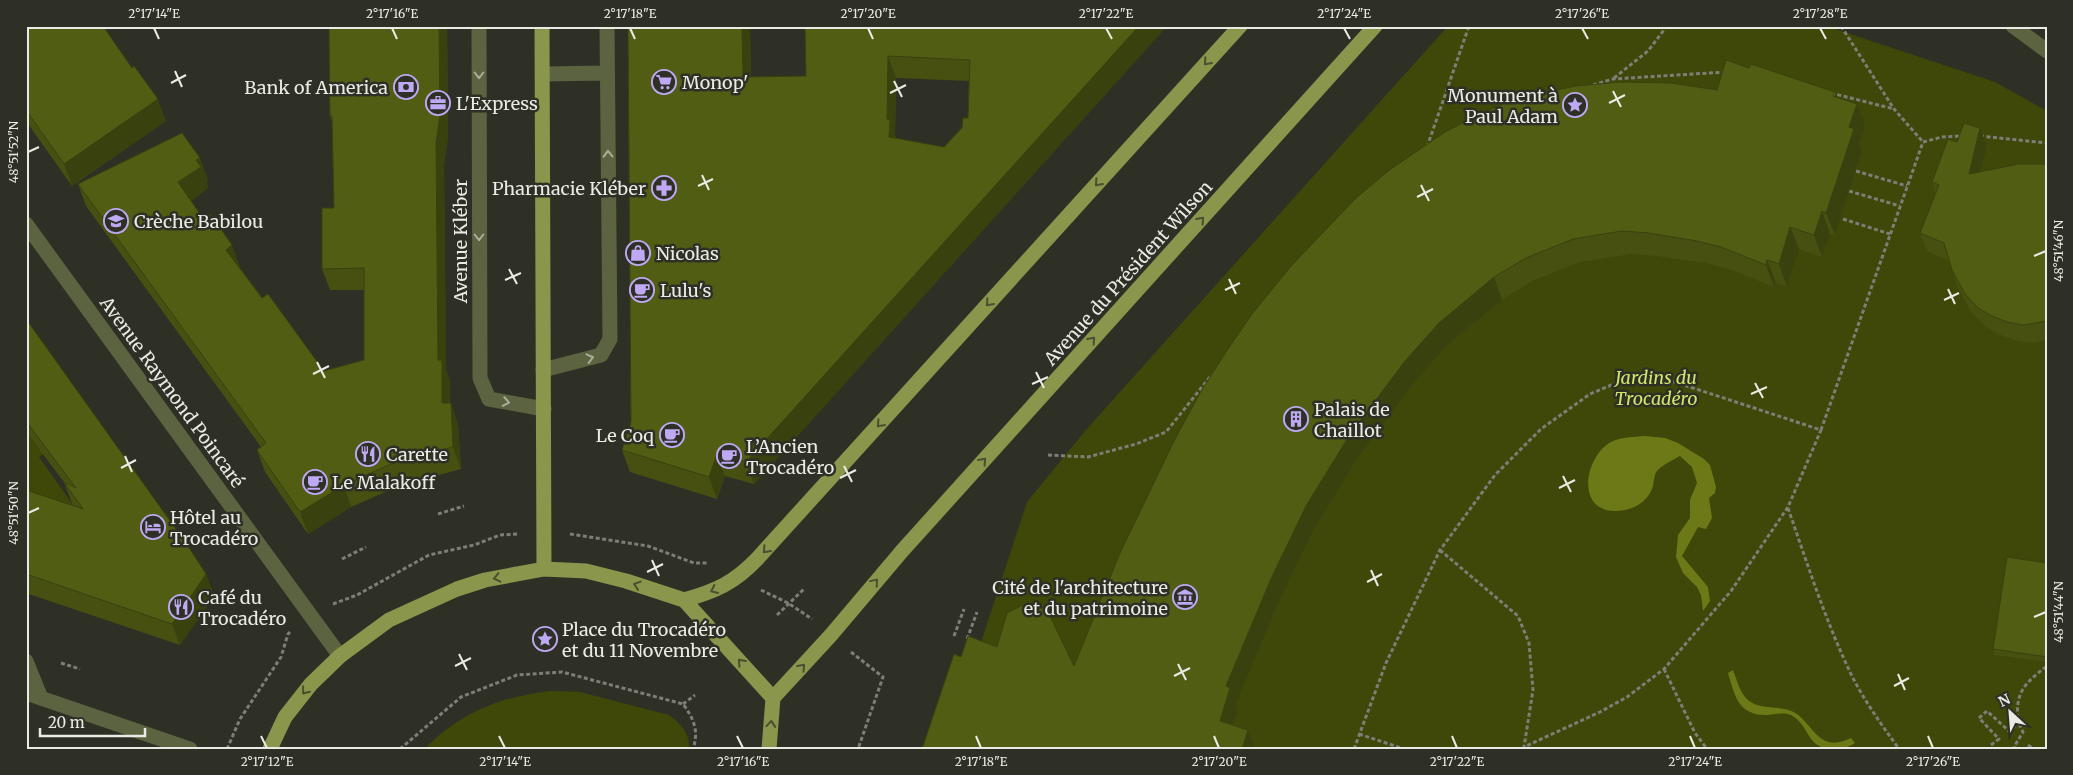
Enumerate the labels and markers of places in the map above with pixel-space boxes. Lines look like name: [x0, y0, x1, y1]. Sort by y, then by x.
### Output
supermarket icon: Monop': [651, 69, 677, 95]
place label: Monop': [682, 71, 749, 94]
bank icon: Bank of America: [393, 74, 419, 100]
place label: Bank of America: [244, 76, 388, 99]
place label: Monument à Paul Adam: [1447, 84, 1558, 128]
office icon: L'Express: [425, 90, 451, 116]
place label: L'Express: [456, 92, 538, 115]
place icon: Monument à Paul Adam: [1562, 92, 1588, 118]
pharmacy icon: Pharmacie Kléber: [651, 175, 677, 201]
place label: Pharmacie Kléber: [492, 177, 646, 200]
school or university icon: Crèche Babilou: [103, 208, 129, 234]
place label: Crèche Babilou: [134, 210, 263, 233]
shop icon: Nicolas: [625, 240, 651, 266]
place label: Nicolas: [656, 242, 719, 265]
cafe icon: Lulu's: [629, 277, 655, 303]
place label: Lulu's: [660, 279, 711, 302]
place label: Palais de Chaillot: [1314, 398, 1390, 442]
building icon: Palais de Chaillot: [1283, 406, 1309, 432]
cafe icon: Le Coq: [659, 422, 685, 448]
place label: Le Coq: [596, 424, 654, 447]
place label: L’Ancien Trocadéro: [746, 435, 834, 479]
restaurant icon: Carette: [355, 441, 381, 467]
place label: Carette: [386, 443, 448, 466]
cafe icon: L’Ancien Trocadéro: [716, 443, 742, 469]
cafe icon: Le Malakoff: [302, 469, 328, 495]
place label: Le Malakoff: [332, 471, 436, 494]
place label: Hôtel au Trocadéro: [170, 506, 258, 550]
hotel icon: Hôtel au Trocadéro: [140, 514, 166, 540]
place label: Cité de l'architecture et du patrimoine: [992, 576, 1168, 620]
museum icon: Cité de l'architecture et du patrimoine: [1172, 584, 1198, 610]
place label: Café du Trocadéro: [198, 586, 286, 630]
restaurant icon: Café du Trocadéro: [168, 594, 194, 620]
place label: Place du Trocadéro et du 11 Novembre: [562, 618, 726, 662]
place icon: Place du Trocadéro et du 11 Novembre: [532, 626, 558, 652]

